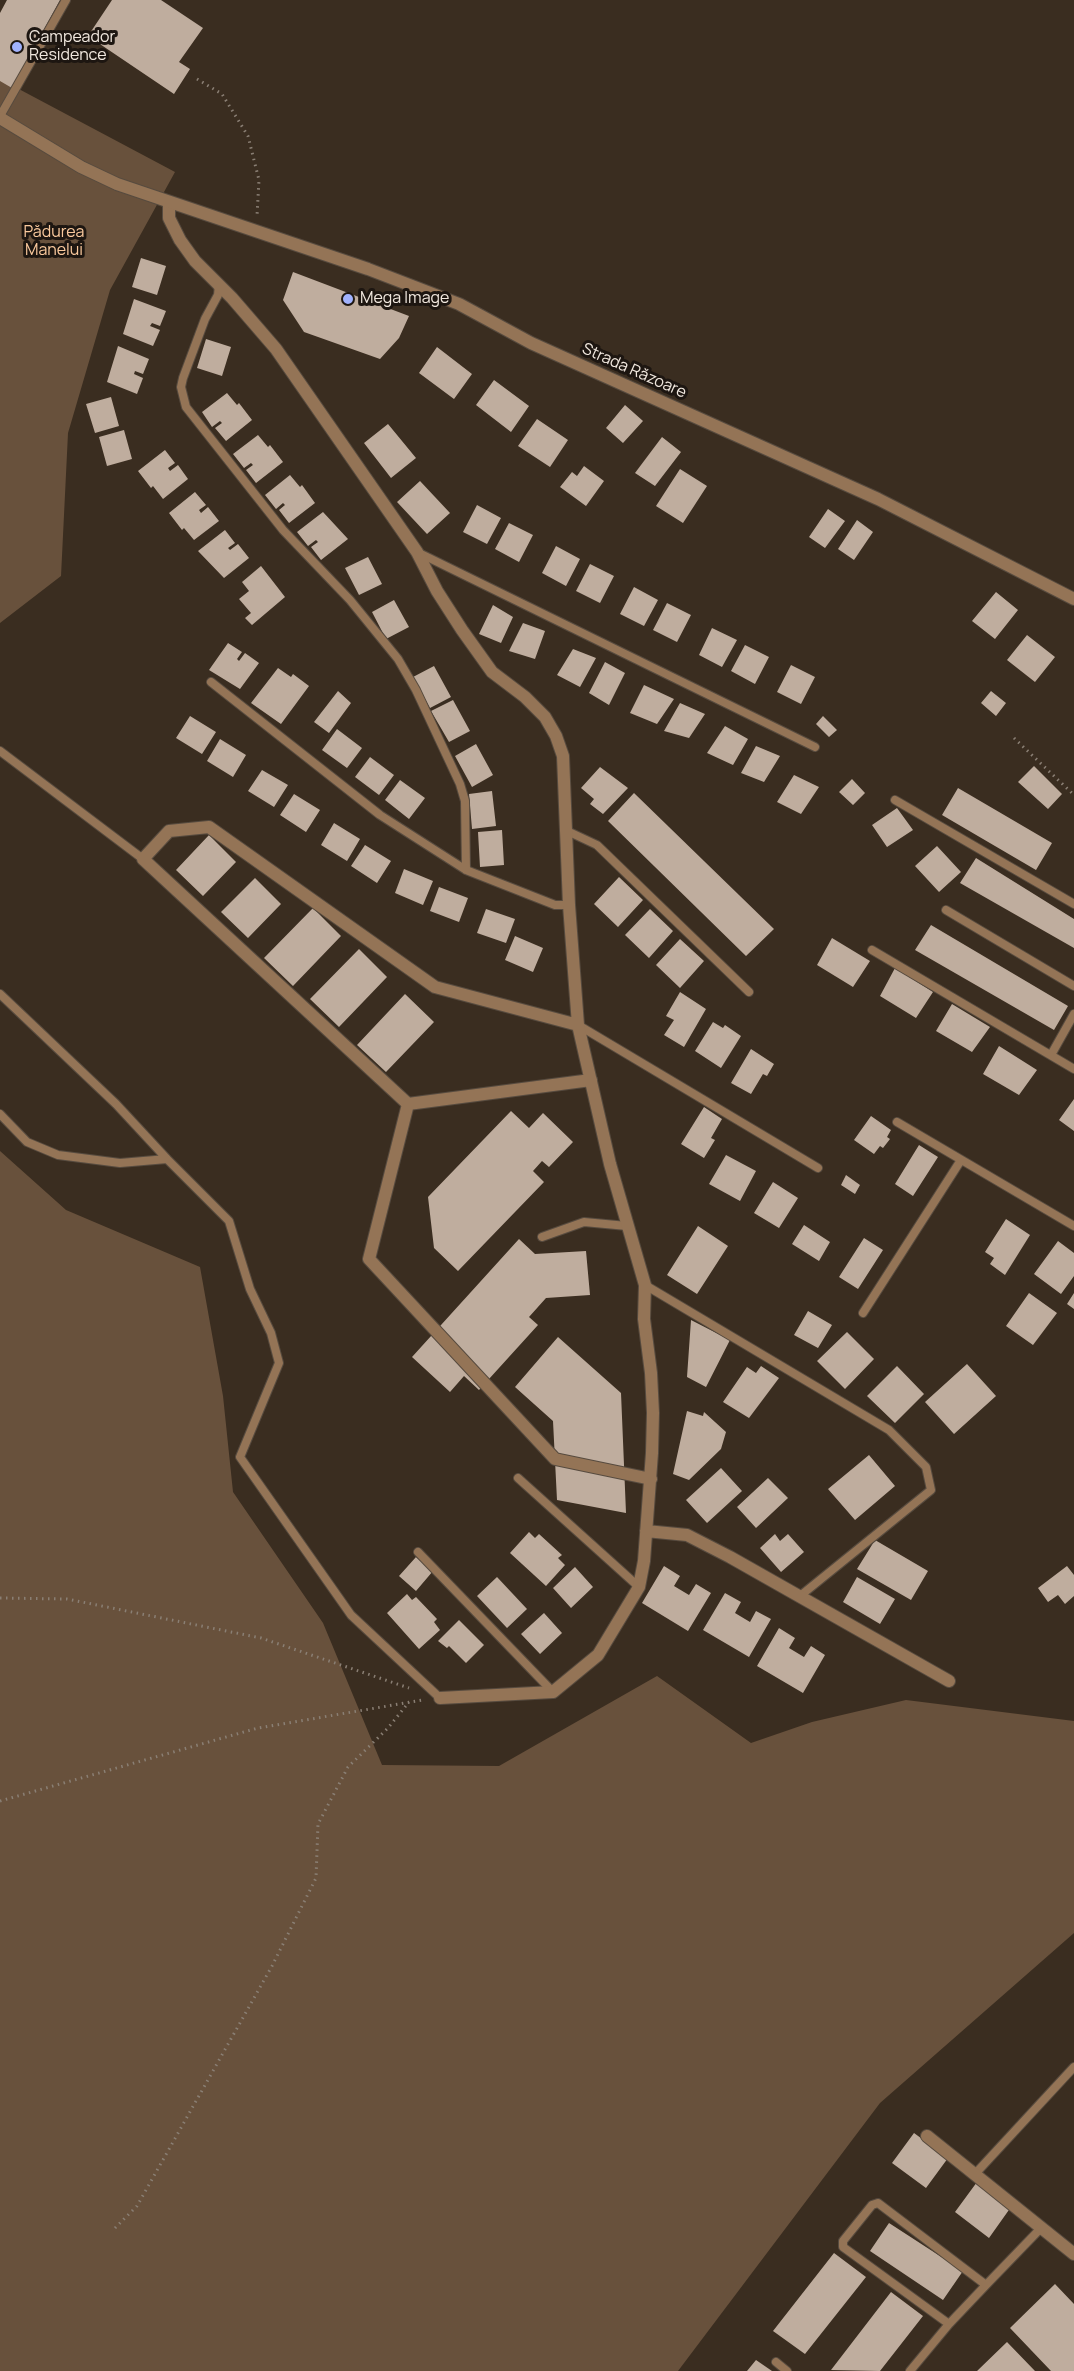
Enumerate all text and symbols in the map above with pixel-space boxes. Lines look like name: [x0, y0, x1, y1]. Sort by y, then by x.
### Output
place label: Campeador Residence: [29, 28, 115, 66]
marker: Campeador Residence: [10, 40, 24, 54]
park label: Pădurea Manelui: [24, 223, 84, 261]
place label: Mega Image: [360, 289, 449, 309]
marker: Mega Image: [341, 292, 355, 306]
street label: Strada Răzoare: [579, 339, 689, 403]

